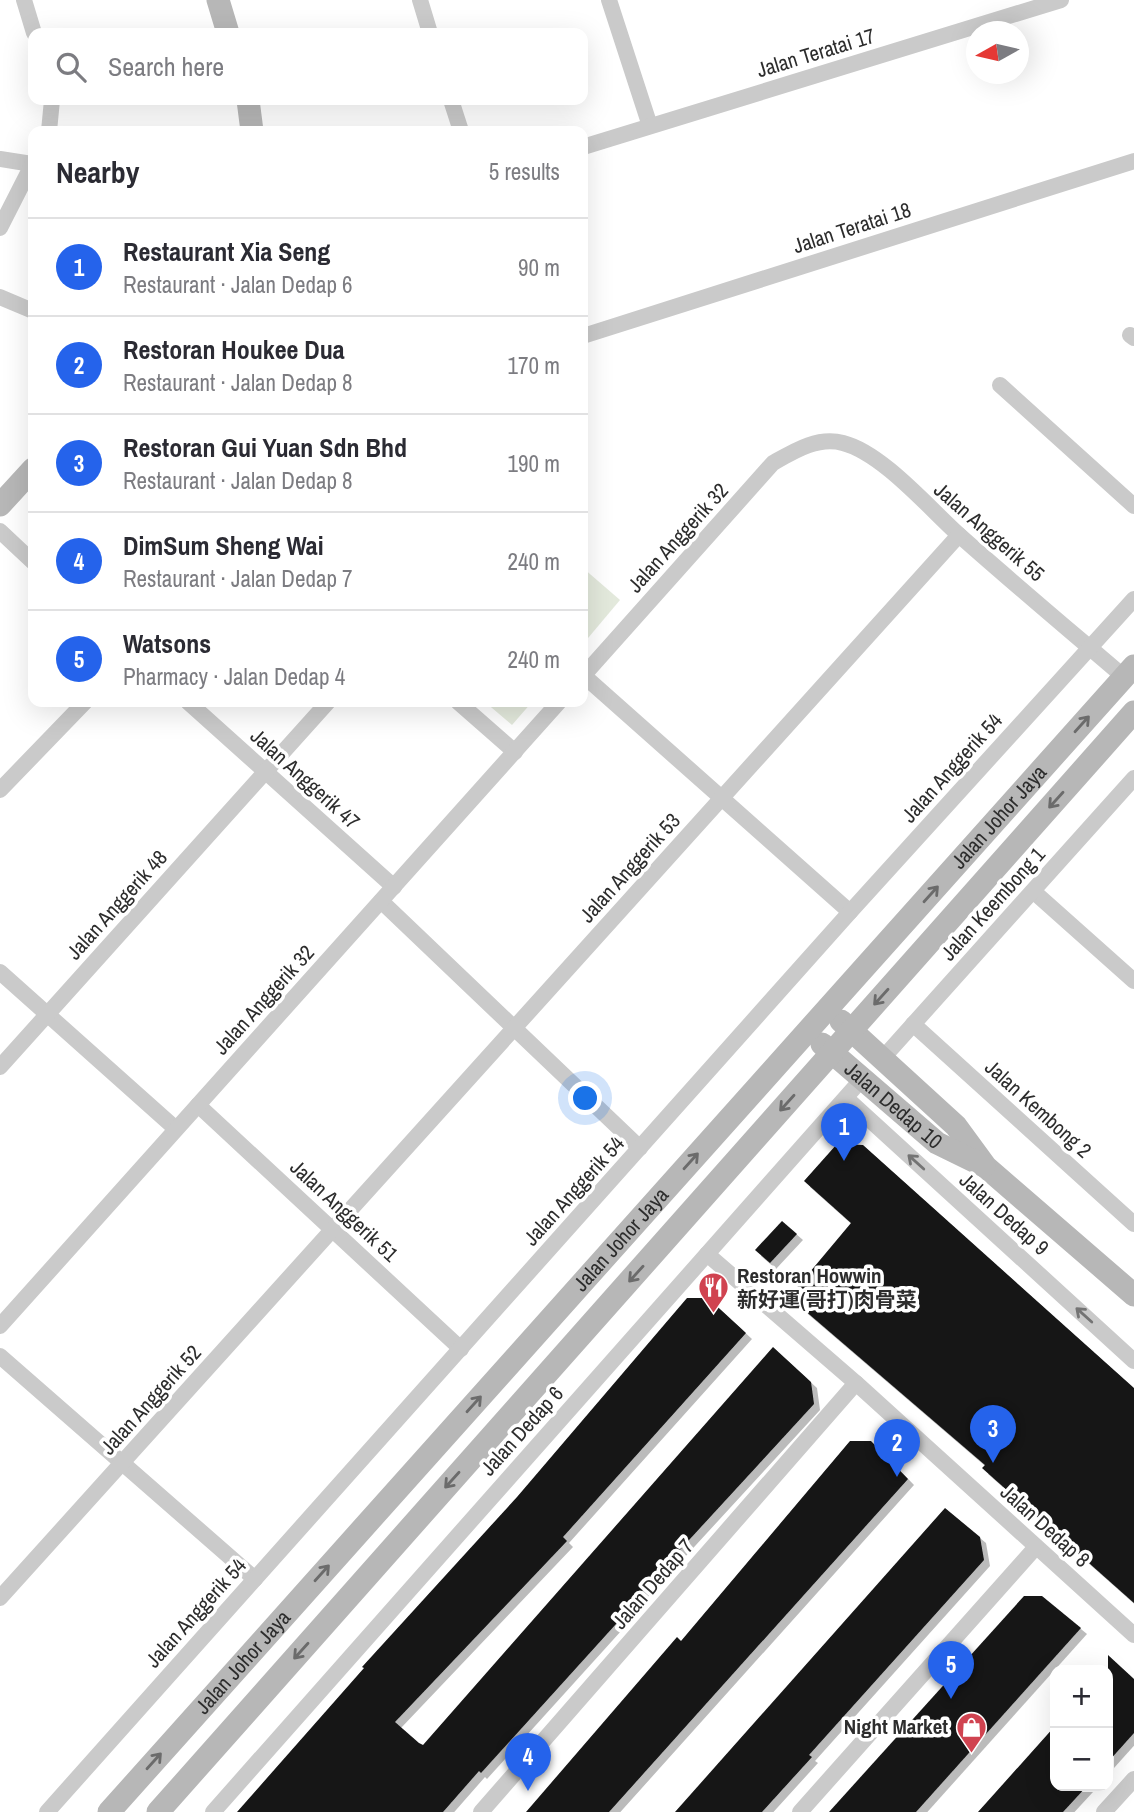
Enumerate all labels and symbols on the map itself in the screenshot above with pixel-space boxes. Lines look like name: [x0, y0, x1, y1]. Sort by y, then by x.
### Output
street label: Jalan Teratai 17: [753, 21, 879, 84]
north arrow: [966, 21, 1029, 84]
street label: Jalan Teratai 18: [789, 195, 914, 260]
street label: Jalan Anggerik 55: [928, 475, 1051, 588]
street label: Jalan Anggerik 32: [621, 477, 735, 599]
street label: Jalan Anggerik 54: [895, 706, 1009, 829]
one-way arrow: [1074, 715, 1090, 733]
street label: Jalan Anggerik 47: [244, 722, 366, 836]
street label: Jalan Johor Jaya: [944, 758, 1053, 875]
one-way arrow: [1048, 791, 1064, 809]
street label: Jalan Anggerik 53: [573, 807, 687, 929]
street label: Jalan Keembong 1: [934, 840, 1052, 967]
street label: Jalan Anggerik 48: [60, 844, 174, 966]
one-way arrow: [922, 886, 939, 903]
street label: Jalan Anggerik 32: [207, 939, 321, 1061]
one-way arrow: [873, 988, 889, 1006]
street label: Jalan Kembong 2: [979, 1053, 1098, 1164]
street label: Jalan Dedap 10: [839, 1056, 949, 1152]
your location: [568, 1081, 602, 1115]
one-way arrow: [779, 1094, 795, 1112]
pin: 1: [821, 1103, 867, 1161]
street label: Jalan Anggerik 54: [517, 1129, 631, 1252]
one-way arrow: [683, 1152, 699, 1170]
street label: Jalan Anggerik 51: [284, 1153, 405, 1269]
one-way arrow: [908, 1153, 925, 1170]
street label: Jalan Dedap 9: [953, 1166, 1055, 1262]
street label: Jalan Johor Jaya: [566, 1181, 675, 1297]
place label: Restoran Howwin 新好運(哥打)肉骨菜: [737, 1261, 916, 1314]
one-way arrow: [628, 1264, 644, 1282]
restaurant icon: Restoran Howwin 新好運(哥打)肉骨菜: [697, 1271, 731, 1315]
one-way arrow: [1075, 1307, 1093, 1323]
street label: Jalan Anggerik 52: [94, 1339, 208, 1461]
street label: Jalan Dedap 6: [474, 1380, 570, 1482]
one-way arrow: [466, 1395, 482, 1413]
pin: 3: [970, 1405, 1016, 1463]
pin: 2: [874, 1419, 920, 1477]
one-way arrow: [444, 1471, 460, 1489]
street label: Jalan Dedap 8: [994, 1478, 1096, 1574]
street label: Jalan Dedap 7: [605, 1532, 700, 1635]
street label: Jalan Anggerik 54: [139, 1551, 253, 1674]
one-way arrow: [314, 1565, 331, 1582]
street label: Jalan Johor Jaya: [188, 1603, 297, 1720]
one-way arrow: [293, 1641, 309, 1659]
pin: 5: [928, 1641, 974, 1699]
shop icon: Night Market: [954, 1710, 988, 1754]
place label: Night Market: [844, 1712, 948, 1741]
pin: 4: [505, 1733, 551, 1791]
one-way arrow: [146, 1753, 163, 1770]

